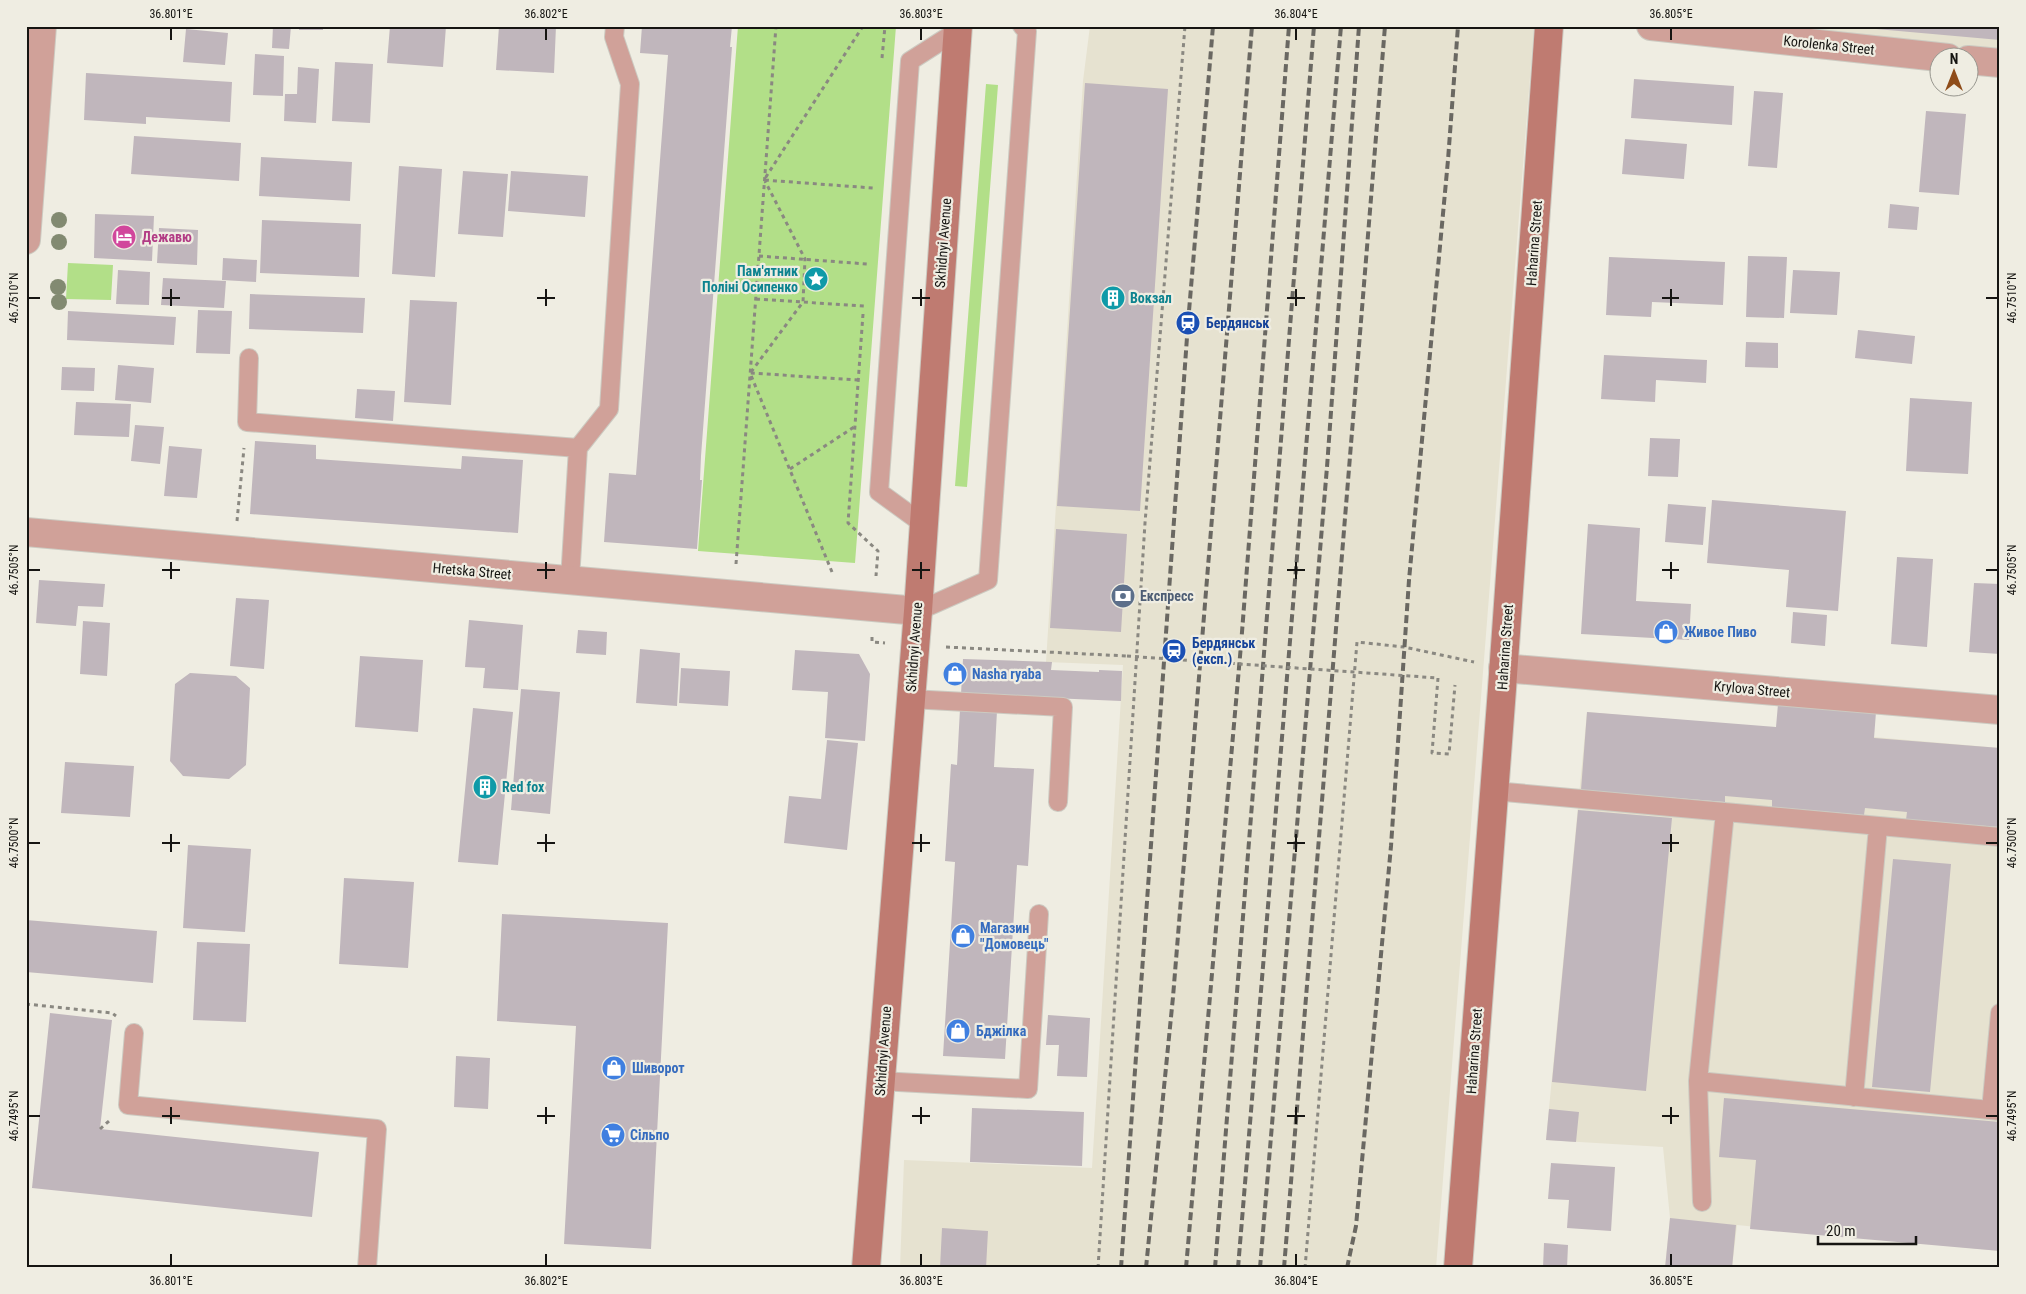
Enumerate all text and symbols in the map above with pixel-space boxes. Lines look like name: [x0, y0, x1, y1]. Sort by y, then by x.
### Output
text: 36.801°E: [149, 7, 193, 21]
text: 36.802°E: [524, 7, 568, 21]
text: 36.803°E: [899, 7, 943, 21]
text: 36.804°E: [1274, 7, 1318, 21]
text: 36.805°E: [1649, 7, 1693, 21]
street label: Korolenka Street: [1783, 32, 1875, 58]
north arrow: [1928, 48, 1978, 98]
text: N: [1950, 51, 1958, 67]
street label: Skhidnyi Avenue: [932, 197, 954, 288]
street label: Haharina Street: [1523, 200, 1545, 286]
hotel icon: Дежавю: [111, 224, 137, 250]
place label: Дежавю: [142, 229, 192, 245]
place label: Пам'ятник Поліні Осипенко: [702, 263, 798, 295]
place icon: Пам'ятник Поліні Осипенко: [803, 266, 829, 292]
text: 46.7510°N: [7, 273, 21, 323]
text: 46.7510°N: [2005, 273, 2019, 323]
building icon: Вокзал: [1100, 285, 1126, 311]
place label: Вокзал: [1130, 290, 1172, 306]
station icon: Бердянськ: [1175, 310, 1201, 336]
place label: Бердянськ: [1206, 315, 1269, 331]
text: 46.7505°N: [7, 545, 21, 595]
text: 46.7505°N: [2005, 545, 2019, 595]
street label: Hretska Street: [432, 560, 512, 582]
bank icon: Експресс: [1110, 583, 1136, 609]
place label: Експресс: [1140, 588, 1194, 604]
street label: Skhidnyi Avenue: [903, 601, 925, 692]
street label: Haharina Street: [1494, 604, 1516, 690]
shop icon: Живое Пиво: [1653, 619, 1679, 645]
place label: Живое Пиво: [1684, 624, 1757, 640]
place label: Бердянськ (експ.): [1192, 635, 1255, 668]
station icon: Бердянськ (експ.): [1161, 638, 1187, 664]
shop icon: Nasha ryaba: [942, 661, 968, 687]
place label: Nasha ryaba: [972, 666, 1042, 682]
street label: Krylova Street: [1713, 678, 1791, 700]
building icon: Red fox: [472, 774, 498, 800]
place label: Red fox: [502, 779, 545, 795]
text: 46.7500°N: [7, 818, 21, 868]
text: 46.7500°N: [2005, 818, 2019, 868]
place label: Магазин "Домовець": [980, 920, 1049, 952]
shop icon: Магазин "Домовець": [950, 923, 976, 949]
street label: Skhidnyi Avenue: [872, 1005, 894, 1096]
street label: Haharina Street: [1463, 1008, 1485, 1094]
shop icon: Бджілка: [945, 1018, 971, 1044]
place label: Бджілка: [976, 1023, 1027, 1039]
shop icon: Шиворот: [601, 1055, 627, 1081]
place label: Шиворот: [632, 1060, 685, 1076]
text: 46.7495°N: [7, 1091, 21, 1141]
text: 46.7495°N: [2005, 1091, 2019, 1141]
supermarket icon: Сільпо: [600, 1122, 626, 1148]
place label: Сільпо: [630, 1127, 669, 1143]
scale bar: [1818, 1214, 1916, 1246]
text: 20 m: [1826, 1222, 1856, 1240]
text: 36.801°E: [149, 1274, 193, 1288]
text: 36.802°E: [524, 1274, 568, 1288]
text: 36.803°E: [899, 1274, 943, 1288]
text: 36.804°E: [1274, 1274, 1318, 1288]
text: 36.805°E: [1649, 1274, 1693, 1288]

